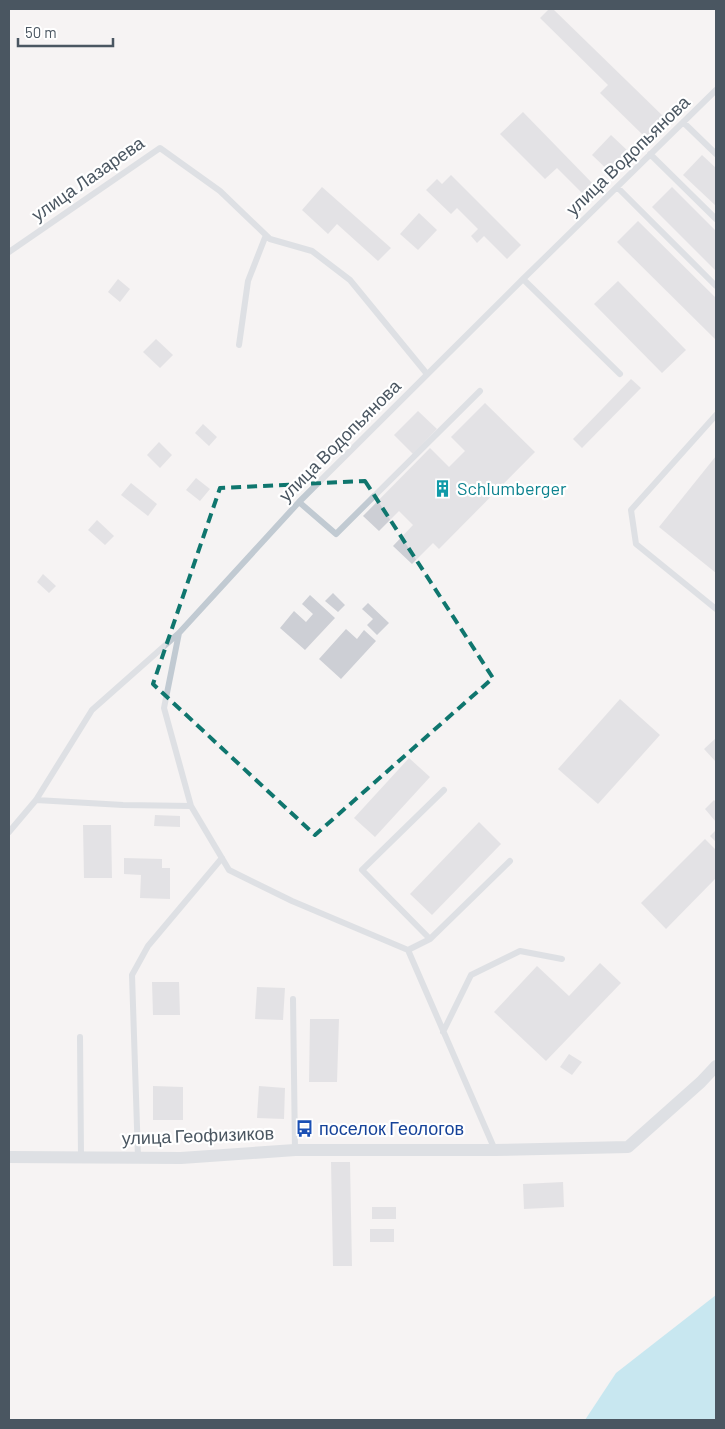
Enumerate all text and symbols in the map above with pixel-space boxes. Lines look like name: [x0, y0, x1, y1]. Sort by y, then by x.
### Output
scale bar: [18, 15, 112, 47]
text: 50 m: [25, 23, 57, 41]
street label: улица Водопьянова: [561, 90, 694, 220]
street label: улица Лазарева: [27, 131, 149, 225]
street label: улица Водопьянова: [274, 374, 406, 506]
place label: Schlumberger: [457, 477, 567, 499]
building icon: Schlumberger: [433, 479, 453, 499]
place label: поселок Геологов: [319, 1117, 464, 1139]
bus stop icon: поселок Геологов: [295, 1119, 315, 1139]
street label: улица Геофизиков: [121, 1121, 275, 1149]

